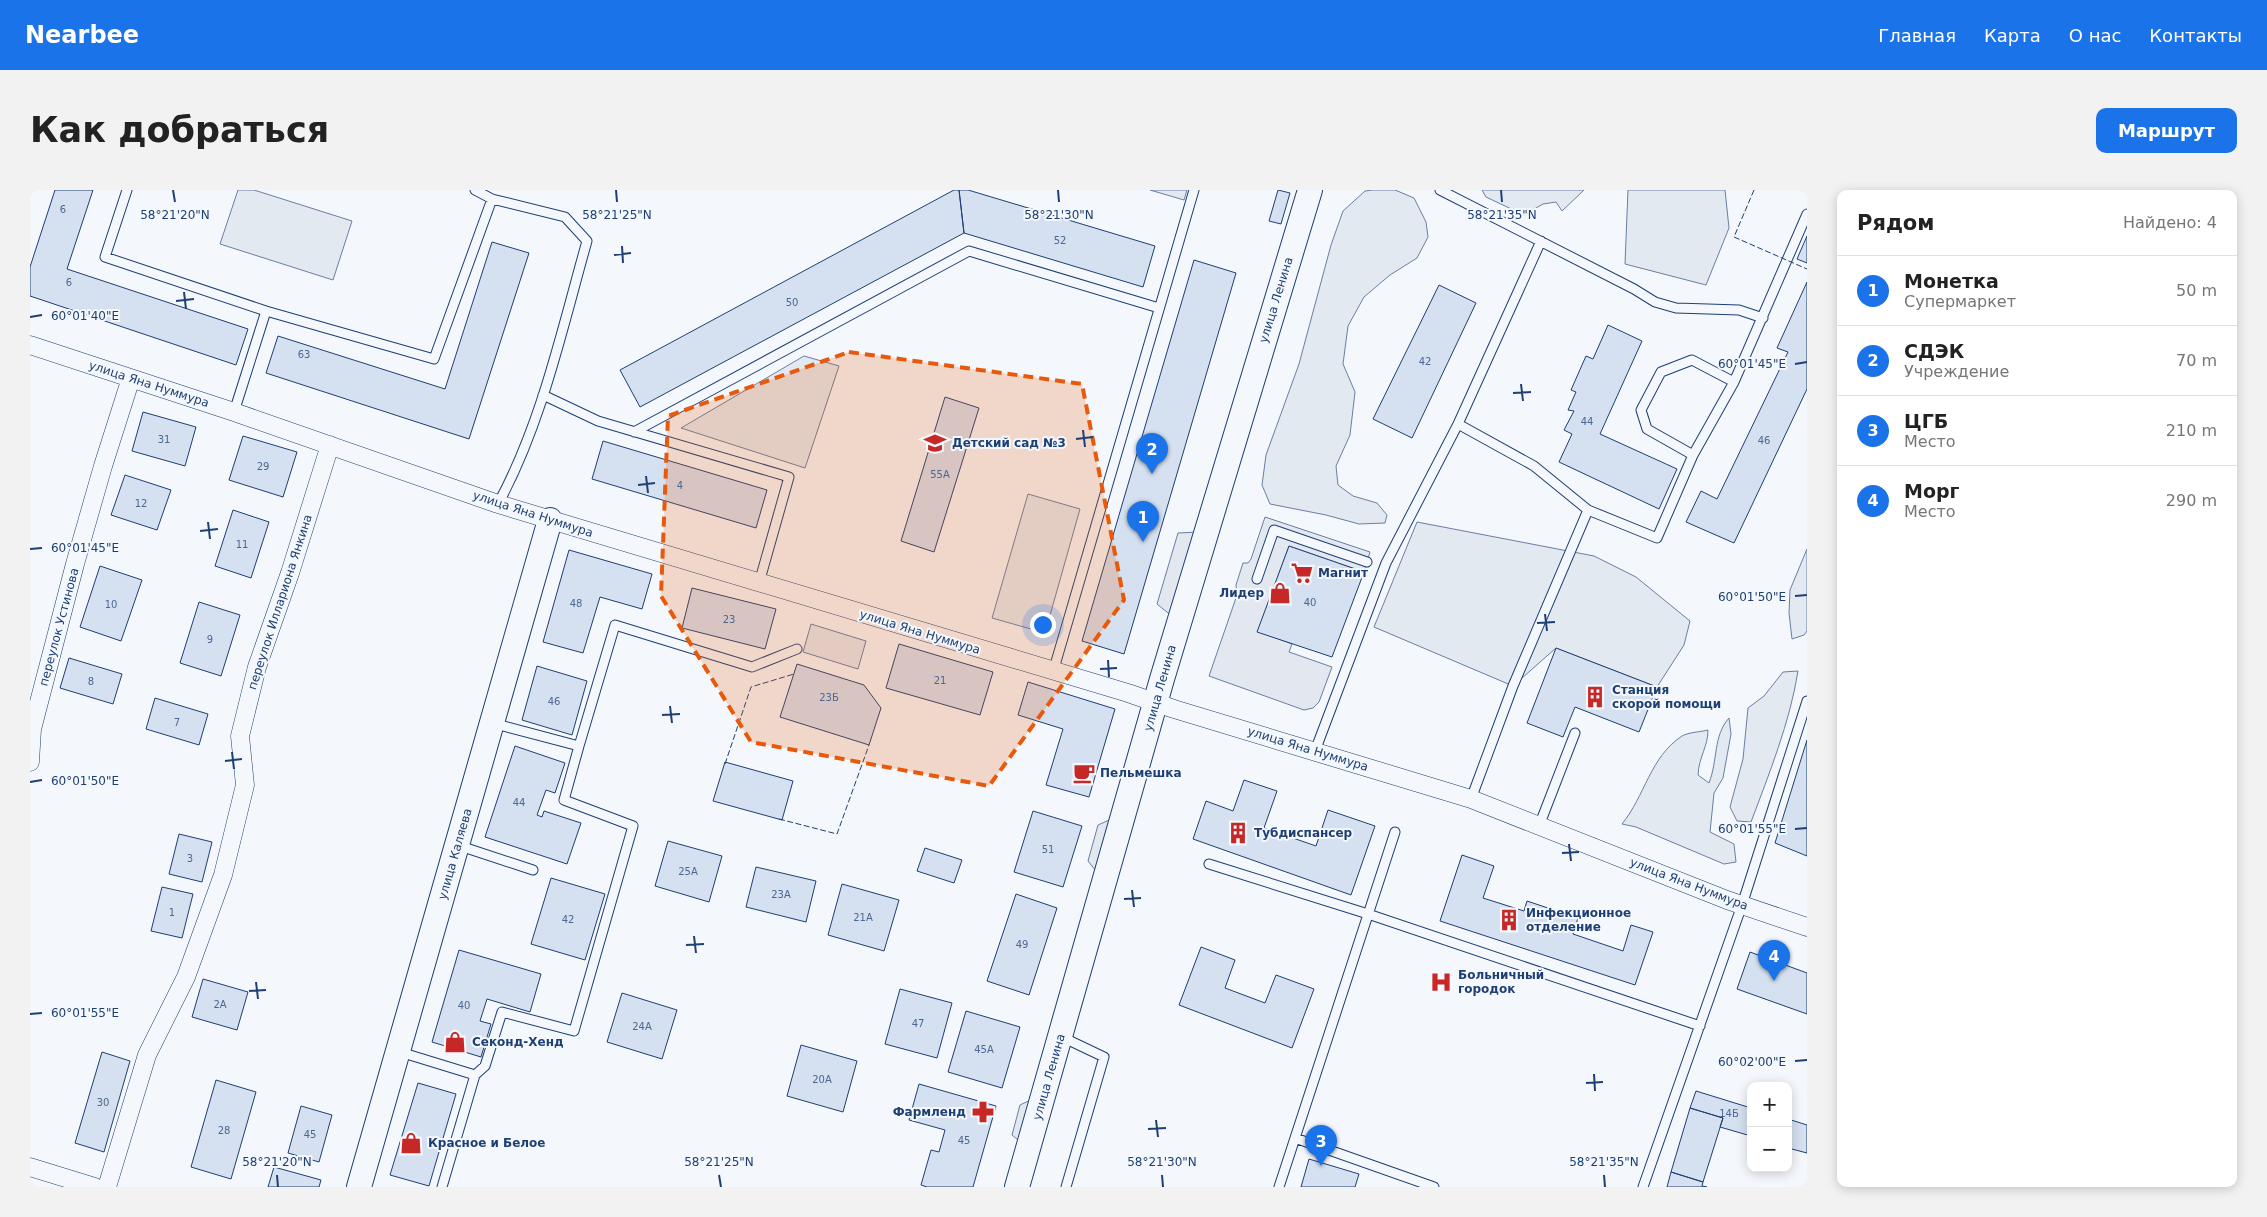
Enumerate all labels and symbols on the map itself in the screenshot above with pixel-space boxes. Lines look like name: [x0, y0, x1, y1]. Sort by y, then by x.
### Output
house number: 6: [60, 204, 66, 215]
text: 58°21'20"N: [140, 208, 210, 222]
text: 58°21'25"N: [582, 208, 652, 222]
text: 58°21'30"N: [1024, 208, 1094, 222]
text: 58°21'35"N: [1467, 208, 1537, 222]
house number: 52: [1054, 235, 1066, 246]
street label: улица Ленина: [1256, 255, 1296, 345]
house number: 6: [66, 277, 72, 288]
house number: 50: [786, 297, 798, 308]
text: 60°01'40"E: [51, 309, 119, 323]
house number: 63: [298, 349, 310, 360]
house number: 42: [1419, 356, 1431, 367]
text: 60°01'45"E: [1718, 357, 1786, 371]
street label: улица Яна Нуммура: [87, 358, 211, 410]
house number: 44: [1581, 416, 1593, 427]
school or university icon: Детский сад №3: [922, 430, 948, 456]
pin: 2: [1136, 433, 1168, 474]
house number: 31: [158, 434, 170, 445]
house number: 46: [1758, 435, 1770, 446]
place label: Детский сад №3: [952, 436, 1066, 450]
house number: 29: [257, 461, 269, 472]
house number: 55А: [930, 469, 950, 480]
house number: 4: [677, 480, 683, 491]
street label: улица Яна Нуммура: [471, 488, 595, 540]
house number: 12: [135, 498, 147, 509]
pin: 1: [1127, 501, 1159, 542]
street label: переулок Иллариона Янкина: [245, 513, 315, 691]
house number: 11: [236, 539, 248, 550]
text: 60°01'45"E: [51, 541, 119, 555]
supermarket icon: Магнит: [1289, 560, 1315, 586]
street label: переулок Устинова: [36, 566, 82, 688]
place label: Магнит: [1318, 566, 1368, 580]
shop icon: Лидер: [1267, 580, 1293, 606]
place label: Лидер: [1219, 586, 1264, 600]
text: 60°01'50"E: [1718, 590, 1786, 604]
house number: 40: [1304, 597, 1316, 608]
house number: 48: [570, 598, 582, 609]
house number: 10: [105, 599, 117, 610]
street label: улица Яна Нуммура: [858, 607, 982, 657]
your location: [1030, 612, 1056, 638]
house number: 23: [723, 614, 735, 625]
house number: 9: [207, 634, 213, 645]
street label: улица Ленина: [1141, 643, 1179, 733]
house number: 21: [934, 675, 946, 686]
house number: 8: [88, 676, 94, 687]
place label: Станция скорой помощи: [1612, 683, 1721, 711]
building icon: Станция скорой помощи: [1582, 684, 1608, 710]
house number: 23Б: [819, 692, 839, 703]
house number: 46: [548, 696, 560, 707]
house number: 7: [174, 717, 180, 728]
street label: улица Яна Нуммура: [1246, 724, 1370, 774]
cafe icon: Пельмешка: [1071, 760, 1097, 786]
place label: Пельмешка: [1100, 766, 1182, 780]
text: 60°01'50"E: [51, 774, 119, 788]
house number: 44: [513, 797, 525, 808]
street label: улица Каляева: [435, 807, 475, 901]
building icon: Тубдиспансер: [1225, 820, 1251, 846]
text: 60°01'55"E: [1718, 822, 1786, 836]
place label: Тубдиспансер: [1254, 826, 1353, 840]
house number: 51: [1042, 844, 1054, 855]
house number: 3: [187, 853, 193, 864]
street label: улица Яна Нуммура: [1628, 855, 1750, 913]
house number: 25А: [678, 866, 698, 877]
house number: 23А: [771, 889, 791, 900]
place label: Инфекционное отделение: [1526, 906, 1631, 934]
house number: 1: [169, 907, 175, 918]
building icon: Инфекционное отделение: [1496, 907, 1522, 933]
house number: 21А: [853, 912, 873, 923]
house number: 42: [562, 914, 574, 925]
house number: 49: [1016, 939, 1028, 950]
pin: 4: [1758, 940, 1790, 981]
place label: Больничный городок: [1458, 968, 1544, 996]
hospital icon: Больничный городок: [1428, 969, 1454, 995]
house number: 2А: [213, 999, 227, 1010]
house number: 40: [458, 1000, 470, 1011]
text: 60°01'55"E: [51, 1006, 119, 1020]
house number: 47: [912, 1018, 924, 1029]
house number: 24А: [632, 1021, 652, 1032]
shop icon: Секонд-Хенд: [442, 1029, 468, 1055]
street label: улица Ленина: [1030, 1032, 1068, 1122]
place label: Секонд-Хенд: [472, 1035, 564, 1049]
house number: 45А: [974, 1044, 994, 1055]
text: 60°02'00"E: [1718, 1055, 1786, 1069]
house number: 20А: [812, 1074, 832, 1085]
house number: 30: [97, 1097, 109, 1108]
pharmacy icon: Фармленд: [970, 1099, 996, 1125]
place label: Фармленд: [893, 1105, 966, 1119]
house number: 14Б: [1719, 1108, 1739, 1119]
house number: 28: [218, 1125, 230, 1136]
pin: 3: [1305, 1125, 1337, 1166]
house number: 45: [304, 1129, 316, 1140]
shop icon: Красное и Белое: [398, 1130, 424, 1156]
house number: 45: [958, 1135, 970, 1146]
place label: Красное и Белое: [428, 1136, 546, 1150]
text: 58°21'20"N: [242, 1155, 312, 1169]
text: 58°21'25"N: [684, 1155, 754, 1169]
text: 58°21'30"N: [1127, 1155, 1197, 1169]
text: 58°21'35"N: [1569, 1155, 1639, 1169]

